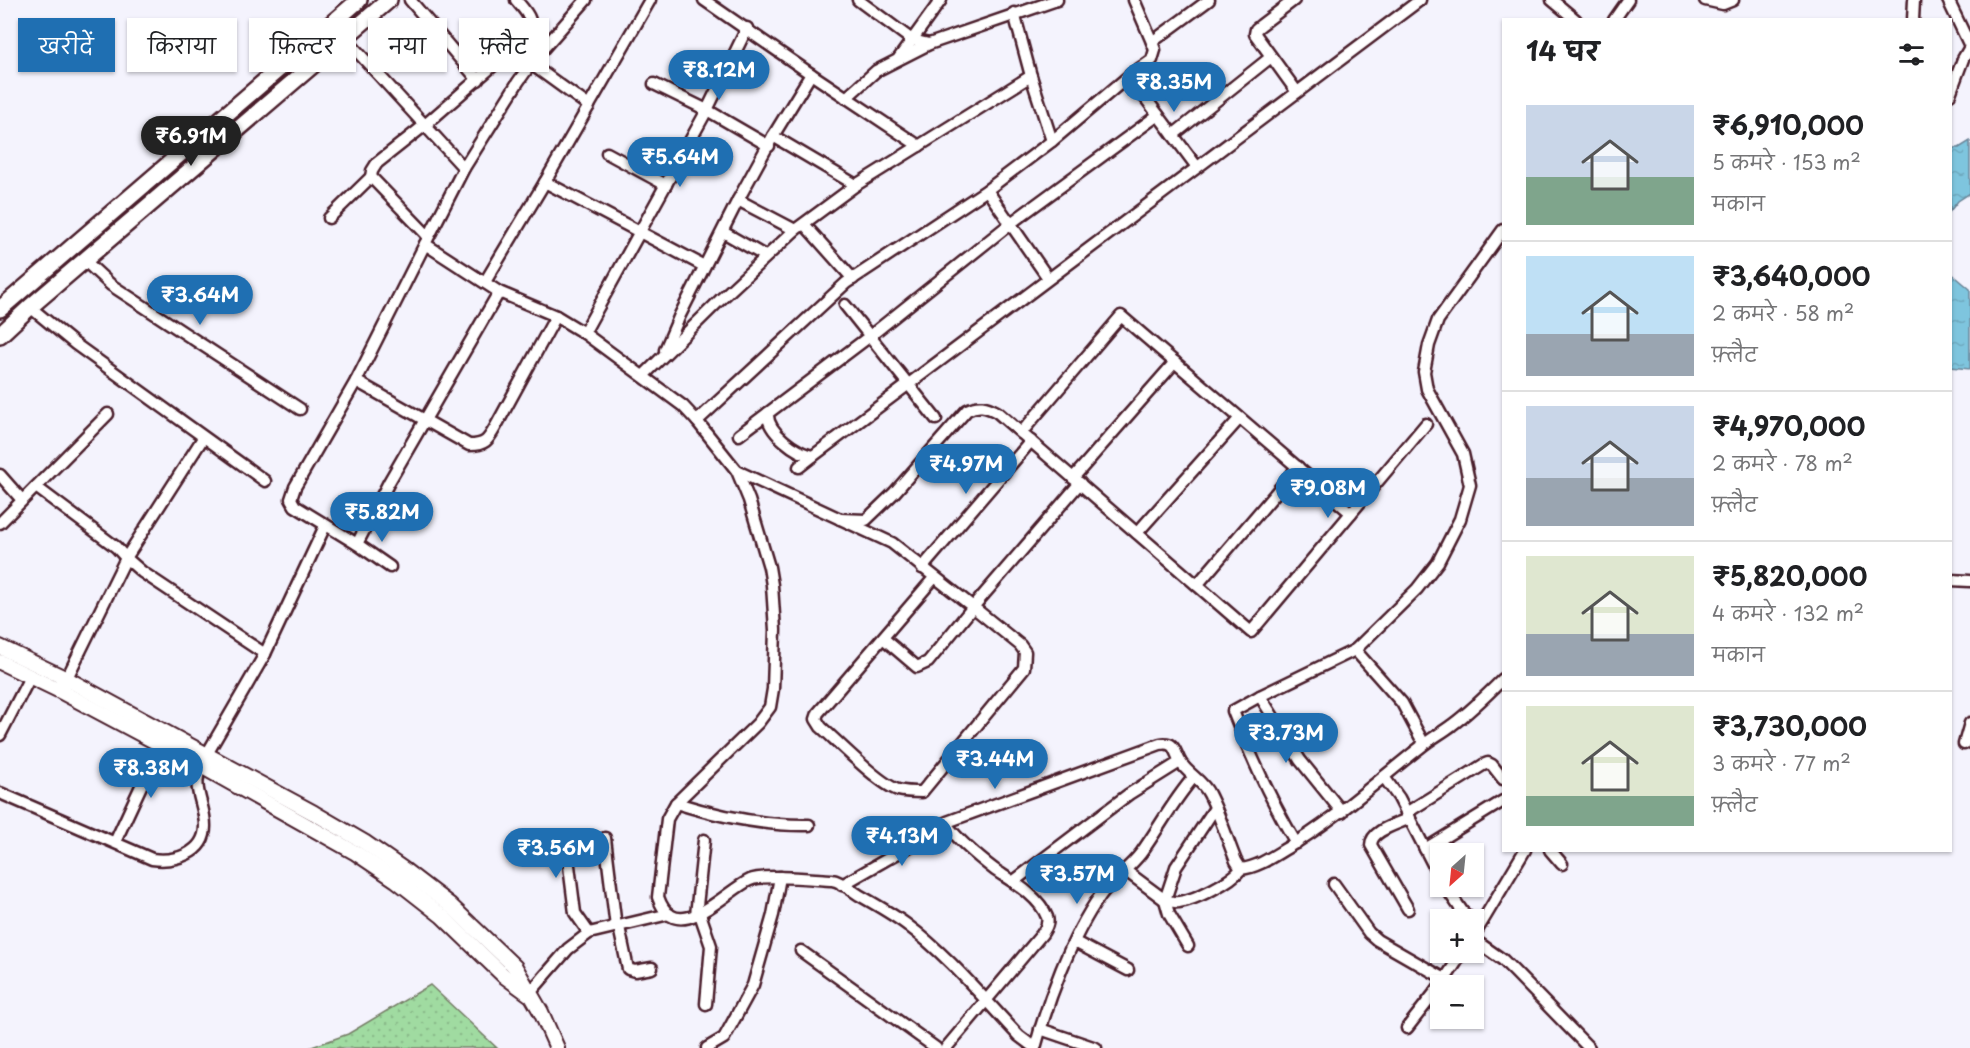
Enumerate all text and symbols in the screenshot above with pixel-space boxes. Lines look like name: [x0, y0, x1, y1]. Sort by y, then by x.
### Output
chip: खरीदें: [18, 18, 115, 72]
chip: किराया: [127, 18, 237, 72]
chip: फ़िल्टर: [249, 18, 356, 72]
chip: नया: [368, 18, 447, 72]
chip: फ़्लैट: [459, 18, 549, 72]
text: 14 घर: [1526, 31, 1599, 70]
icon: filters: [1895, 38, 1928, 71]
pin: ₹8.12M: [670, 50, 768, 101]
text: ₹8.12M: [682, 54, 756, 84]
pin: ₹8.35M: [1125, 62, 1223, 113]
text: ₹8.35M: [1136, 66, 1212, 96]
text: ₹6,910,000: [1712, 105, 1864, 144]
pin: ₹6.91M: [142, 116, 240, 167]
text: ₹6.91M: [155, 120, 227, 150]
icon: home: [1574, 129, 1646, 201]
pin: ₹5.64M: [631, 137, 729, 188]
text: ₹5.64M: [641, 141, 719, 171]
text: 5 कमरे · 153 m²: [1712, 147, 1861, 177]
text: मकान: [1712, 188, 1765, 218]
text: ₹3,640,000: [1712, 256, 1871, 295]
pin: ₹3.64M: [151, 275, 249, 326]
text: ₹3.64M: [161, 279, 239, 309]
icon: home: [1574, 280, 1646, 352]
text: 2 कमरे · 58 m²: [1712, 298, 1854, 328]
text: फ़्लैट: [1712, 339, 1758, 369]
text: ₹4,970,000: [1712, 406, 1866, 445]
icon: home: [1574, 430, 1646, 502]
pin: ₹4.97M: [917, 444, 1015, 495]
text: ₹4.97M: [929, 448, 1003, 478]
text: 2 कमरे · 78 m²: [1712, 448, 1853, 478]
pin: ₹9.08M: [1279, 468, 1377, 519]
text: ₹9.08M: [1290, 472, 1366, 502]
text: फ़्लैट: [1712, 489, 1758, 519]
pin: ₹5.82M: [333, 492, 431, 543]
text: ₹5.82M: [344, 496, 420, 526]
text: ₹5,820,000: [1712, 556, 1868, 595]
icon: home: [1574, 580, 1646, 652]
text: 4 कमरे · 132 m²: [1712, 598, 1864, 628]
text: मकान: [1712, 639, 1765, 669]
text: ₹3,730,000: [1712, 706, 1867, 745]
pin: ₹3.73M: [1237, 713, 1335, 764]
text: ₹3.73M: [1248, 717, 1324, 747]
icon: home: [1574, 730, 1646, 802]
pin: ₹3.44M: [946, 739, 1044, 790]
text: ₹3.44M: [956, 743, 1034, 773]
pin: ₹8.38M: [102, 748, 200, 799]
text: 3 कमरे · 77 m²: [1712, 748, 1851, 778]
text: ₹8.38M: [113, 752, 189, 782]
text: फ़्लैट: [1712, 789, 1758, 819]
pin: ₹4.13M: [853, 816, 951, 867]
text: ₹4.13M: [865, 820, 939, 850]
pin: ₹3.56M: [507, 828, 605, 879]
text: ₹3.56M: [517, 832, 595, 862]
north arrow: [1430, 843, 1484, 897]
map controls: [1430, 843, 1484, 1029]
pin: ₹3.57M: [1028, 854, 1126, 905]
text: ₹3.57M: [1039, 858, 1115, 888]
button: +: [1430, 909, 1484, 963]
button: −: [1430, 975, 1484, 1029]

